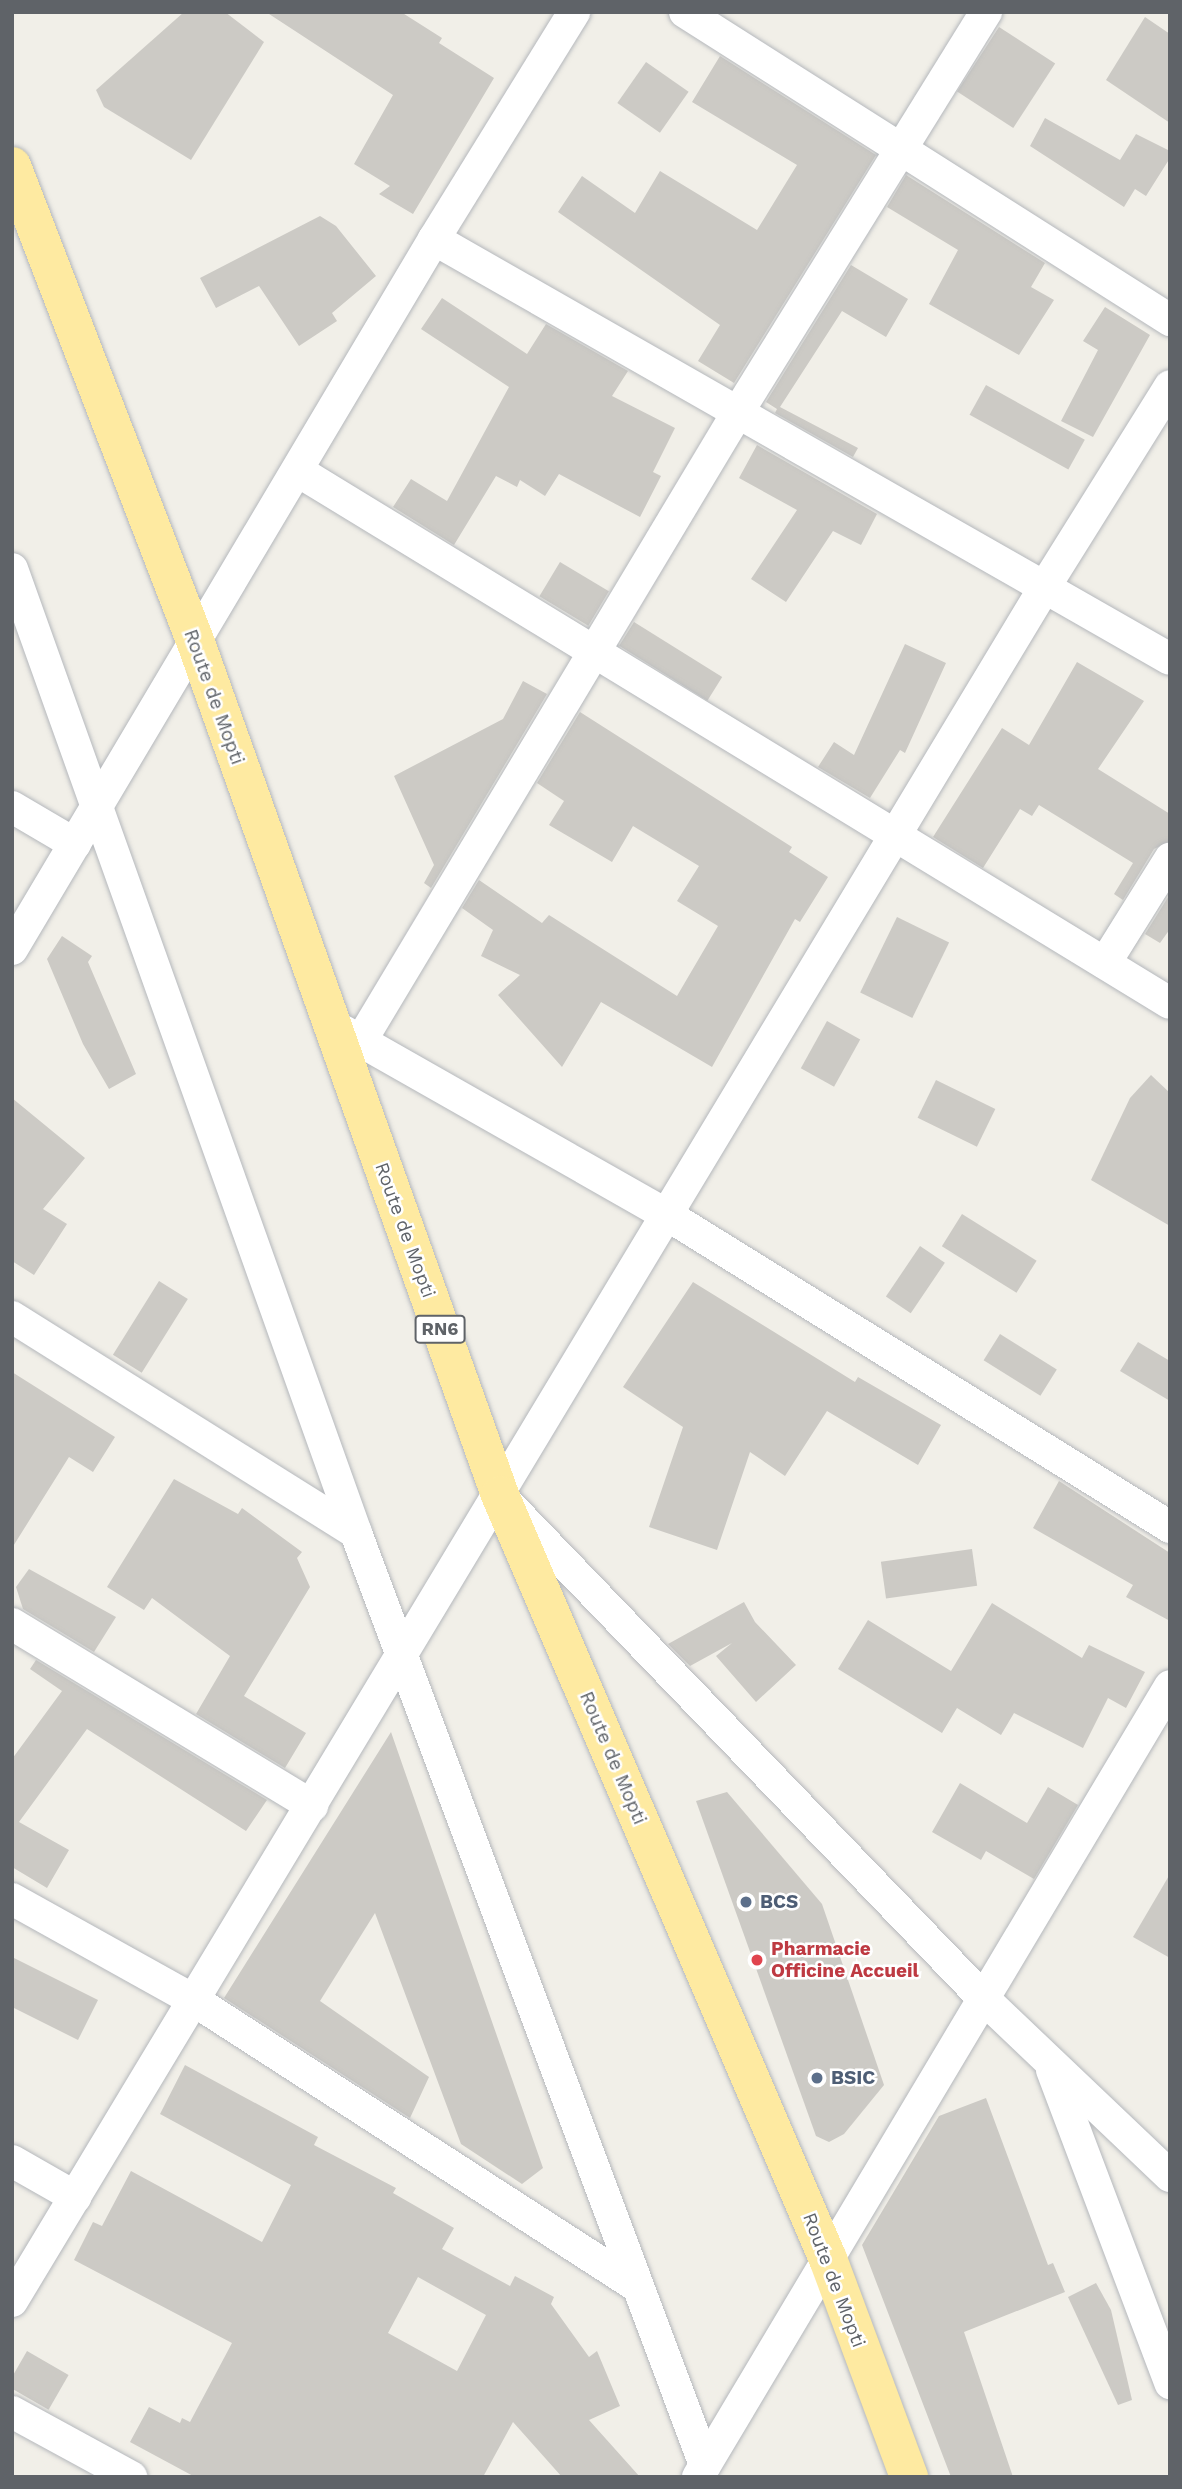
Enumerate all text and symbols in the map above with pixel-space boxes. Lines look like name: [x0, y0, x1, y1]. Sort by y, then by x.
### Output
street label: Route de Mopti: [179, 626, 249, 768]
street label: Route de Mopti: [370, 1159, 440, 1301]
road number: RN6: [414, 1314, 466, 1344]
street label: Route de Mopti: [575, 1688, 651, 1828]
place label: BCS: [760, 1891, 798, 1913]
marker: BCS: [738, 1894, 754, 1910]
place label: Pharmacie Officine Accueil: [771, 1938, 919, 1982]
marker: Pharmacie Officine Accueil: [749, 1952, 765, 1968]
place label: BSIC: [831, 2067, 875, 2089]
marker: BSIC: [809, 2070, 825, 2086]
street label: Route de Mopti: [798, 2209, 870, 2351]

